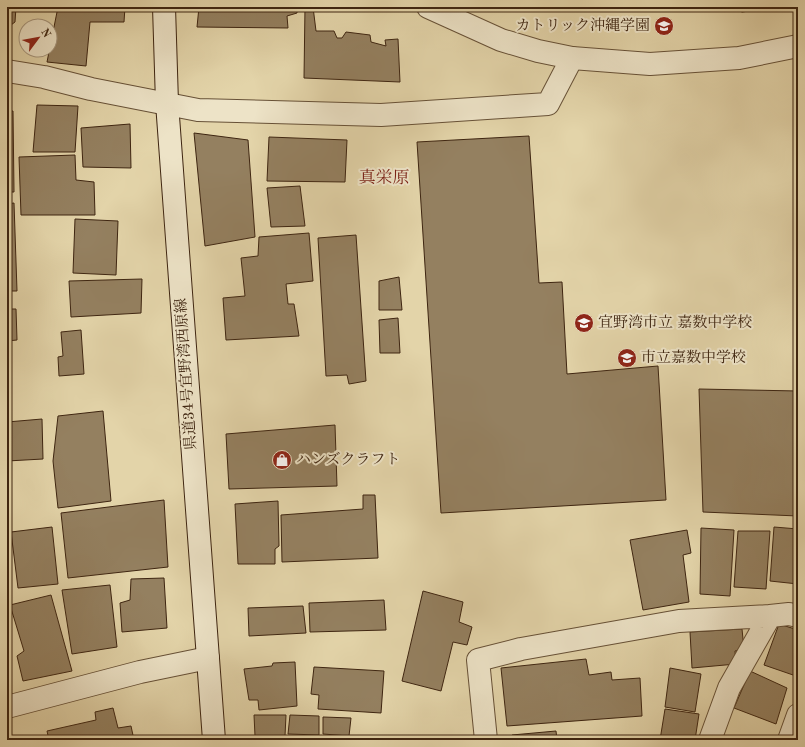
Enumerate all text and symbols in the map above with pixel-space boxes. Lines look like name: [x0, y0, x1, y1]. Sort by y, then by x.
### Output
school or university icon: カトリック沖縄学園: [653, 15, 675, 37]
place label: カトリック沖縄学園: [516, 17, 650, 34]
north arrow: [18, 18, 58, 58]
text: N: [38, 27, 52, 40]
district label: 真栄原: [359, 168, 410, 187]
street label: 県道34号宜野湾西原線: [172, 297, 200, 451]
school or university icon: 宜野湾市立 嘉数中学校: [573, 312, 595, 334]
place label: 宜野湾市立 嘉数中学校: [598, 314, 752, 331]
school or university icon: 市立嘉数中学校: [616, 347, 638, 369]
place label: 市立嘉数中学校: [641, 349, 746, 366]
shop icon: ハンズクラフト: [271, 449, 293, 471]
place label: ハンズクラフト: [296, 451, 401, 468]

